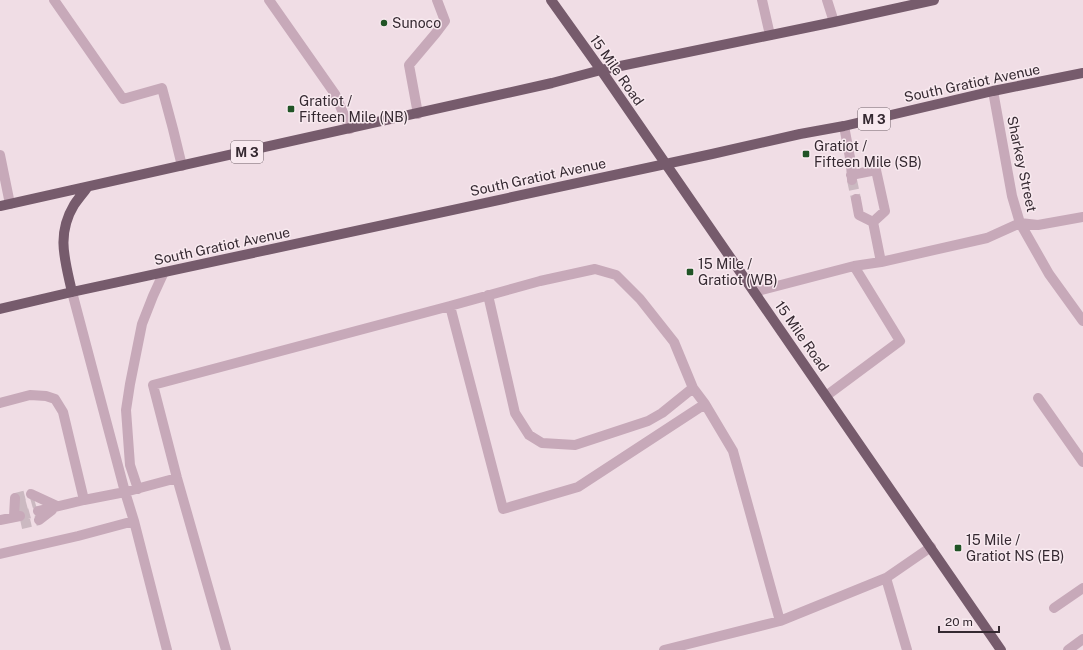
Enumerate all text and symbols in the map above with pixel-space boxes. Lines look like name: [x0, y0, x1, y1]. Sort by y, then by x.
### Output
place label: Sunoco: [392, 15, 441, 31]
marker: Sunoco: [379, 18, 389, 28]
street label: 15 Mile Road: [587, 32, 647, 108]
street label: South Gratiot Avenue: [903, 61, 1042, 105]
place label: Gratiot / Fifteen Mile (NB): [299, 93, 408, 125]
marker: Gratiot / Fifteen Mile (NB): [286, 104, 296, 114]
road number: M 3: [858, 108, 890, 130]
street label: Sharkey Street: [1004, 115, 1040, 213]
place label: Gratiot / Fifteen Mile (SB): [814, 138, 922, 170]
road number: M 3: [231, 141, 263, 163]
marker: Gratiot / Fifteen Mile (SB): [801, 149, 811, 159]
street label: South Gratiot Avenue: [469, 155, 608, 199]
street label: South Gratiot Avenue: [153, 224, 292, 268]
place label: 15 Mile / Gratiot (WB): [698, 256, 777, 288]
marker: 15 Mile / Gratiot (WB): [685, 267, 695, 277]
street label: 15 Mile Road: [772, 298, 832, 374]
place label: 15 Mile / Gratiot NS (EB): [966, 532, 1064, 564]
marker: 15 Mile / Gratiot NS (EB): [953, 543, 963, 553]
scale bar: [939, 608, 999, 634]
text: 20 m: [945, 615, 973, 629]

